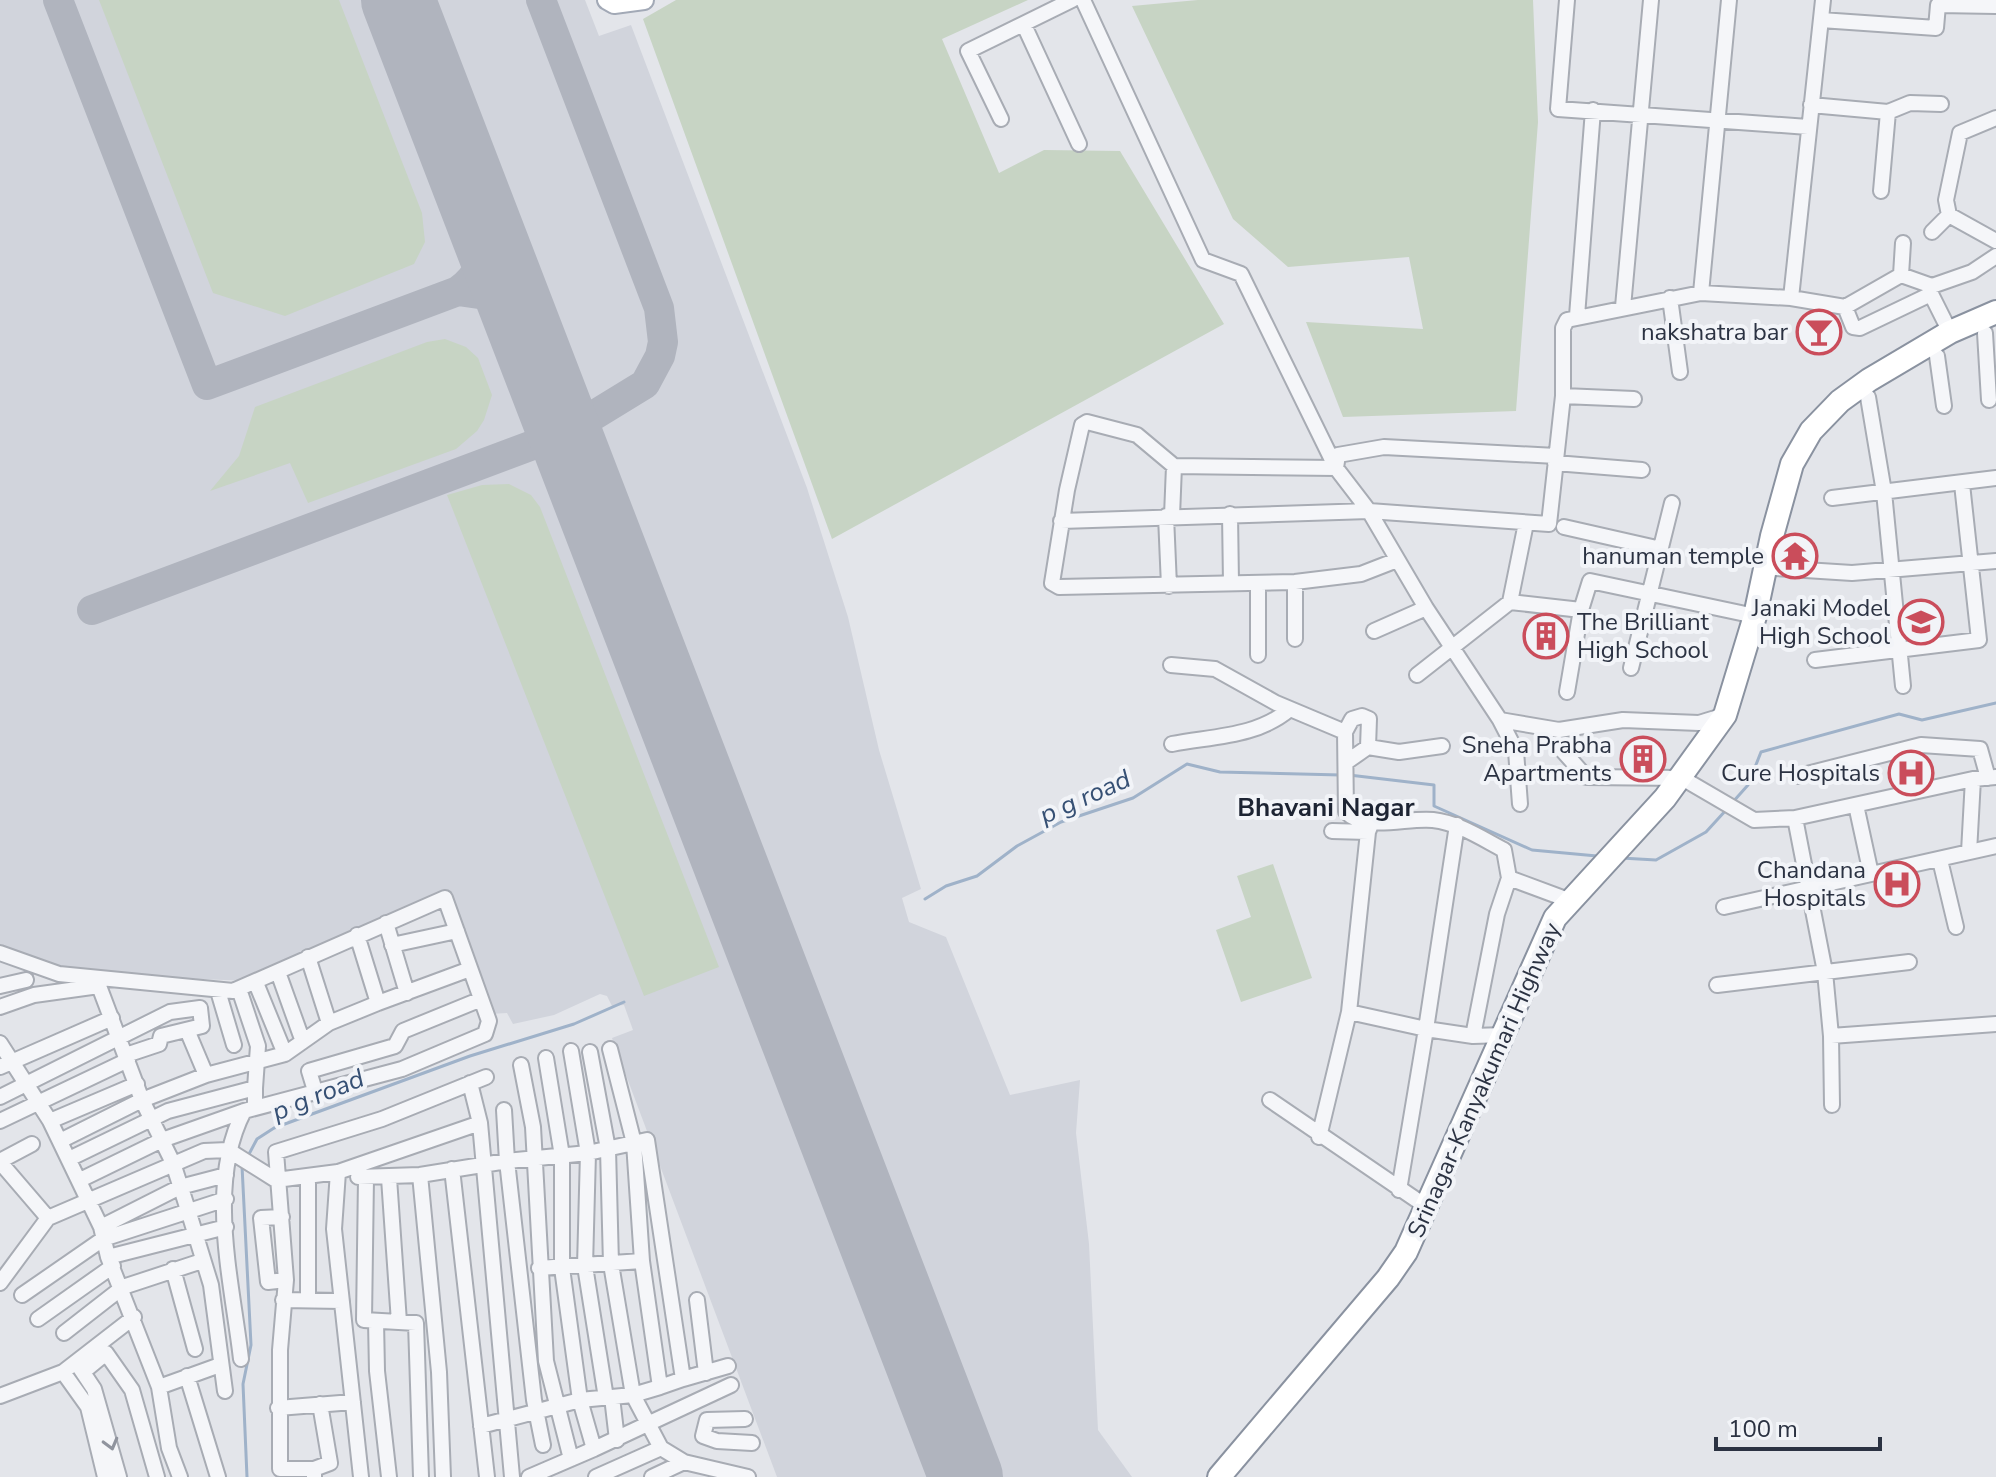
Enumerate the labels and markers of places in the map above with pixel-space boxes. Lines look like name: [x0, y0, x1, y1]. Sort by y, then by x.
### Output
bar icon: nakshatra bar: [1795, 308, 1843, 356]
place label: nakshatra bar: [1641, 316, 1788, 348]
temple icon: hanuman temple: [1771, 532, 1819, 580]
place label: hanuman temple: [1582, 540, 1764, 572]
place label: Janaki Model High School: [1751, 592, 1890, 652]
school or university icon: Janaki Model High School: [1897, 598, 1945, 646]
place label: The Brilliant High School: [1577, 606, 1710, 666]
building icon: The Brilliant High School: [1522, 612, 1570, 660]
place label: Sneha Prabha Apartments: [1462, 729, 1612, 789]
building icon: Sneha Prabha Apartments: [1619, 735, 1667, 783]
hospital icon: Cure Hospitals: [1887, 749, 1935, 797]
place label: Cure Hospitals: [1721, 757, 1880, 789]
place label: Chandana Hospitals: [1757, 854, 1866, 914]
hospital icon: Chandana Hospitals: [1873, 860, 1921, 908]

